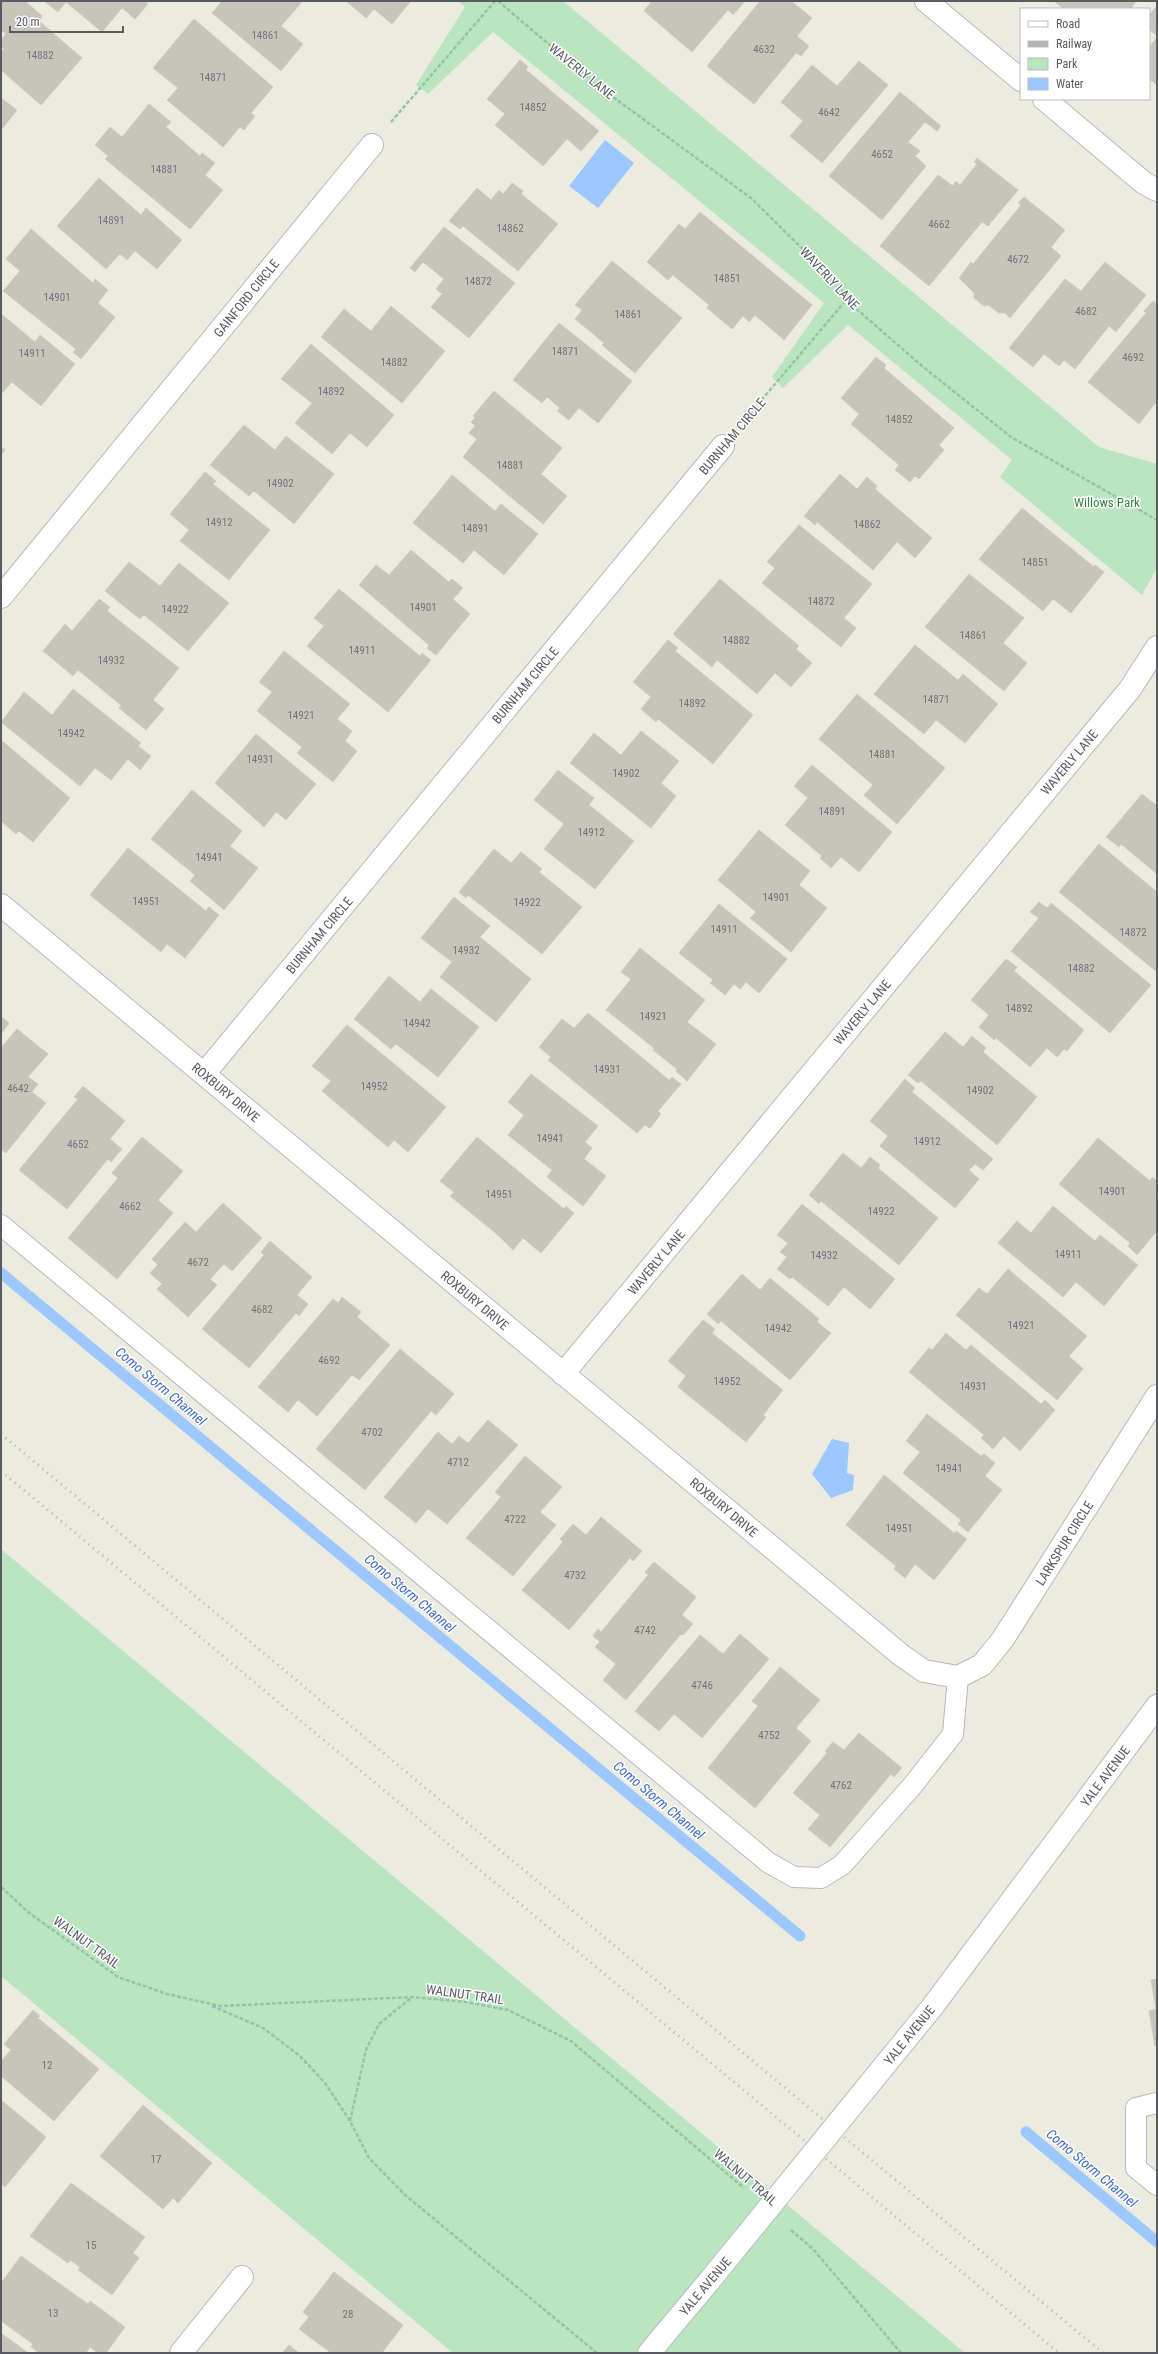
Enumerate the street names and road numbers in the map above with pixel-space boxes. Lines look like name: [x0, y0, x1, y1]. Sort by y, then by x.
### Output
street label: WAVERLY LANE: [546, 40, 617, 102]
street label: WAVERLY LANE: [797, 244, 862, 313]
street label: GAINFORD CIRCLE: [211, 257, 282, 340]
street label: BURNHAM CIRCLE: [696, 395, 769, 478]
street label: BURNHAM CIRCLE: [489, 644, 562, 727]
street label: WAVERLY LANE: [1038, 727, 1101, 798]
street label: BURNHAM CIRCLE: [283, 894, 356, 977]
street label: WAVERLY LANE: [831, 977, 894, 1048]
street label: ROXBURY DRIVE: [189, 1060, 263, 1125]
street label: WAVERLY LANE: [625, 1227, 688, 1298]
street label: ROXBURY DRIVE: [438, 1268, 512, 1333]
street label: ROXBURY DRIVE: [687, 1475, 761, 1540]
street label: LARKSPUR CIRCLE: [1033, 1498, 1096, 1588]
street label: YALE AVENUE: [1078, 1743, 1133, 1810]
street label: WALNUT TRAIL: [51, 1913, 123, 1972]
street label: WALNUT TRAIL: [425, 1982, 505, 2007]
street label: YALE AVENUE: [881, 2003, 938, 2068]
street label: WALNUT TRAIL: [711, 2146, 780, 2209]
street label: YALE AVENUE: [677, 2254, 734, 2319]

